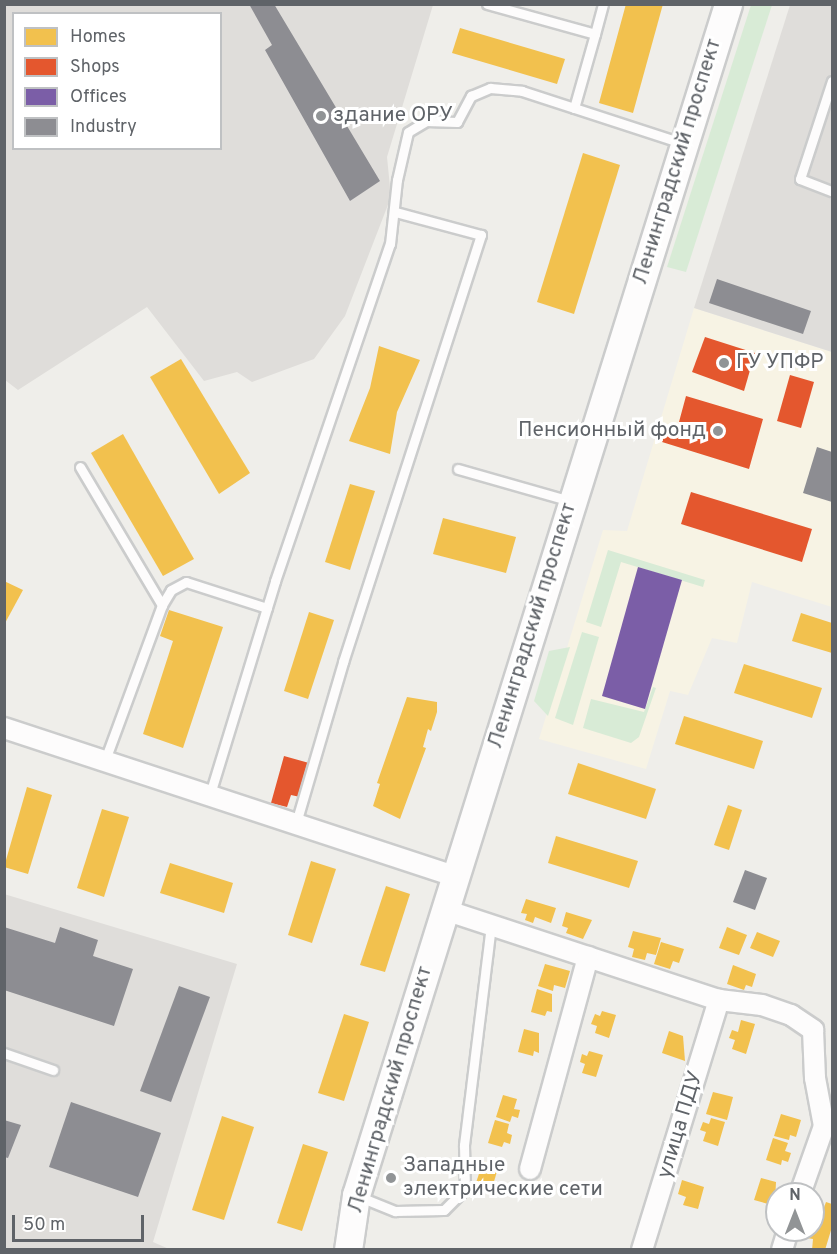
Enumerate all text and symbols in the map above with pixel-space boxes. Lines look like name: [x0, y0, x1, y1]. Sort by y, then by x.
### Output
legend: [12, 12, 222, 150]
text: Homes: [70, 26, 126, 49]
street label: Ленинградский проспект: [629, 36, 727, 288]
text: Shops: [70, 56, 120, 79]
text: Offices: [70, 86, 127, 109]
place label: здание ОРУ: [333, 103, 453, 129]
marker: здание ОРУ: [314, 109, 328, 123]
text: Industry: [70, 116, 137, 139]
place label: ГУ УПФР: [736, 350, 824, 376]
marker: ГУ УПФР: [717, 356, 731, 370]
place label: Пенсионный фонд: [518, 418, 706, 444]
marker: Пенсионный фонд: [711, 424, 725, 438]
street label: Ленинградский проспект: [484, 500, 582, 752]
street label: Ленинградский проспект: [344, 964, 438, 1216]
street label: улица ПДУ: [653, 1068, 709, 1182]
place label: Западные электрические сети: [403, 1153, 603, 1203]
marker: Западные электрические сети: [384, 1171, 398, 1185]
north arrow: [765, 1182, 825, 1242]
text: N: [789, 1186, 801, 1206]
scale bar: [15, 1203, 147, 1241]
text: 50 m: [23, 1214, 65, 1237]

